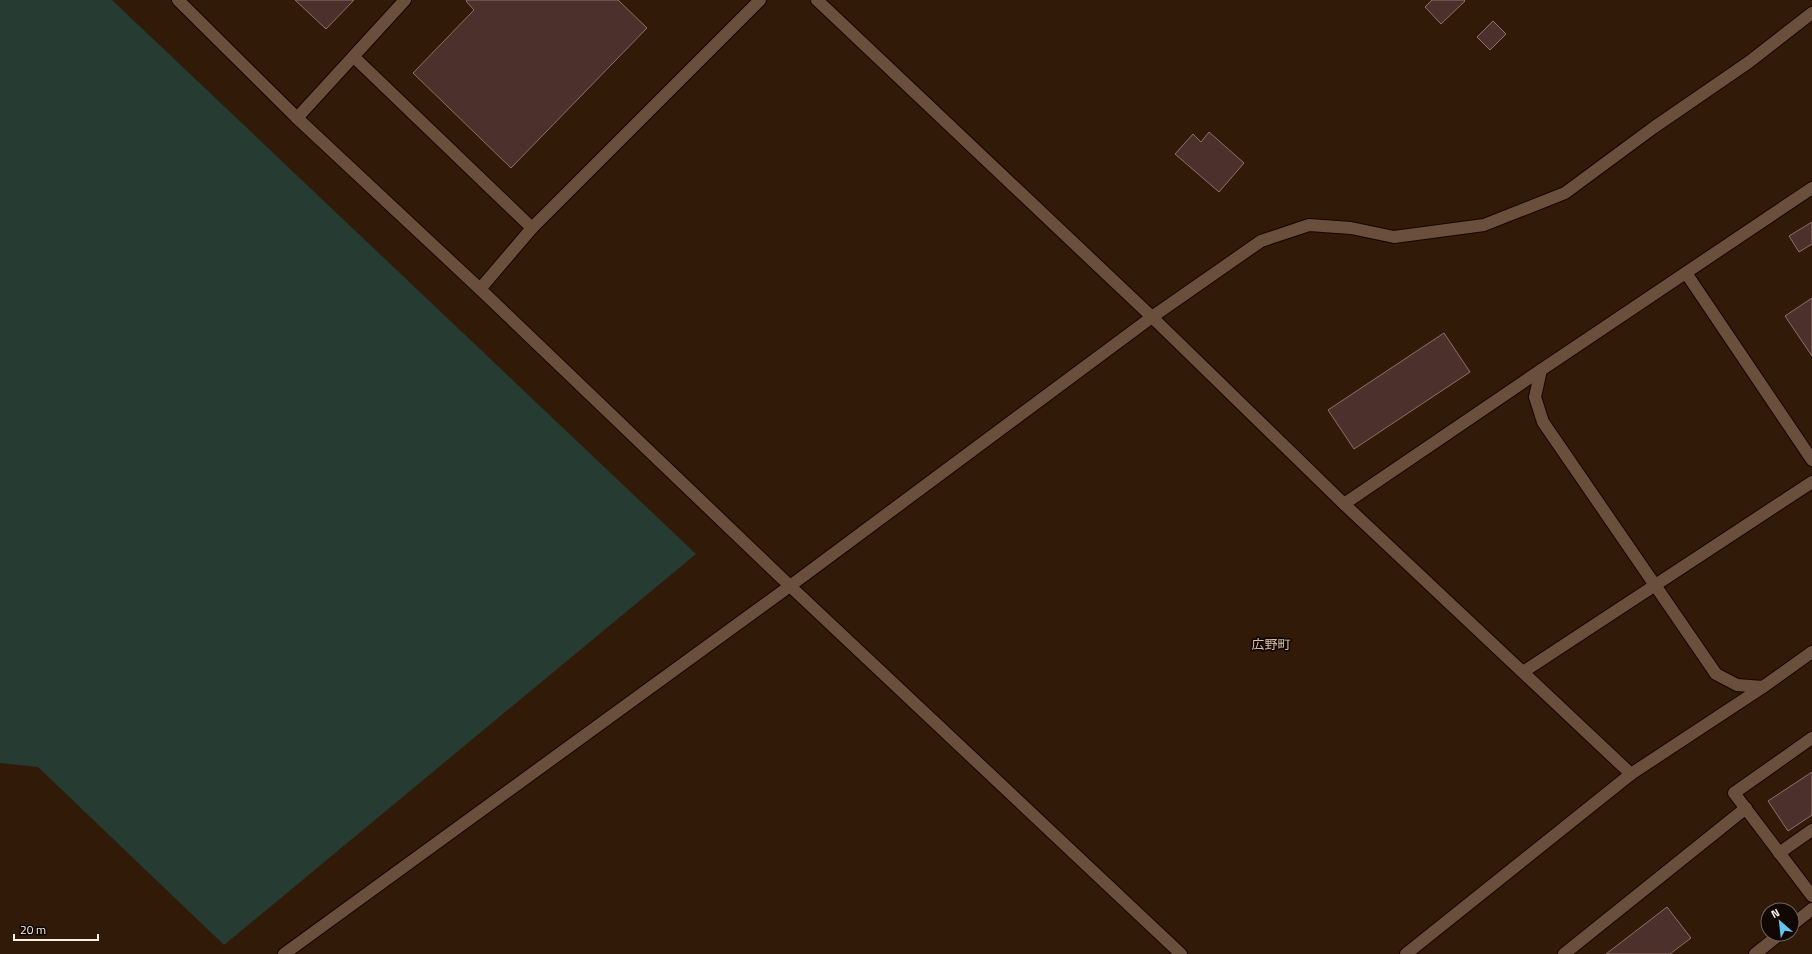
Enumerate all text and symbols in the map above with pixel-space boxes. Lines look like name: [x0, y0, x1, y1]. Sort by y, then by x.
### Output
district label: 広野町: [1251, 634, 1291, 654]
north arrow: [1760, 902, 1800, 942]
text: N: [1768, 904, 1782, 922]
scale bar: [14, 916, 98, 942]
text: 20 m: [20, 920, 46, 939]

